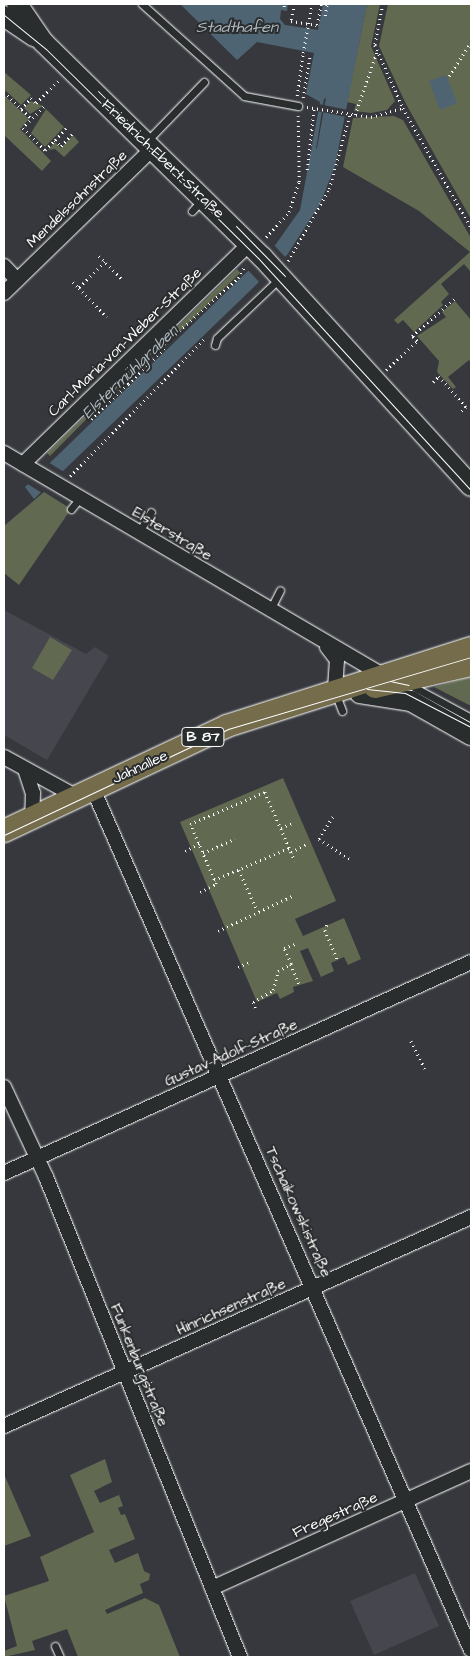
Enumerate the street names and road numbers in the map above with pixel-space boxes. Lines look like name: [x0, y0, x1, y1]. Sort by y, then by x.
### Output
street label: Friedrich-Ebert-Straße: [98, 96, 228, 222]
street label: Mendelssohnstraße: [23, 146, 131, 252]
street label: Carl-Maria-von-Weber-Straße: [44, 264, 206, 420]
street label: Elsterstraße: [129, 503, 215, 565]
road number: B 87: [180, 726, 226, 749]
street label: Jahnallee: [109, 746, 171, 788]
street label: Gustav-Adolf-Straße: [162, 1016, 300, 1090]
street label: Tschaikowskistraße: [261, 1144, 335, 1280]
street label: Hinrichsenstraße: [174, 1275, 288, 1339]
street label: Funkenburgstraße: [106, 1301, 172, 1429]
street label: Fregestraße: [290, 1488, 380, 1542]

